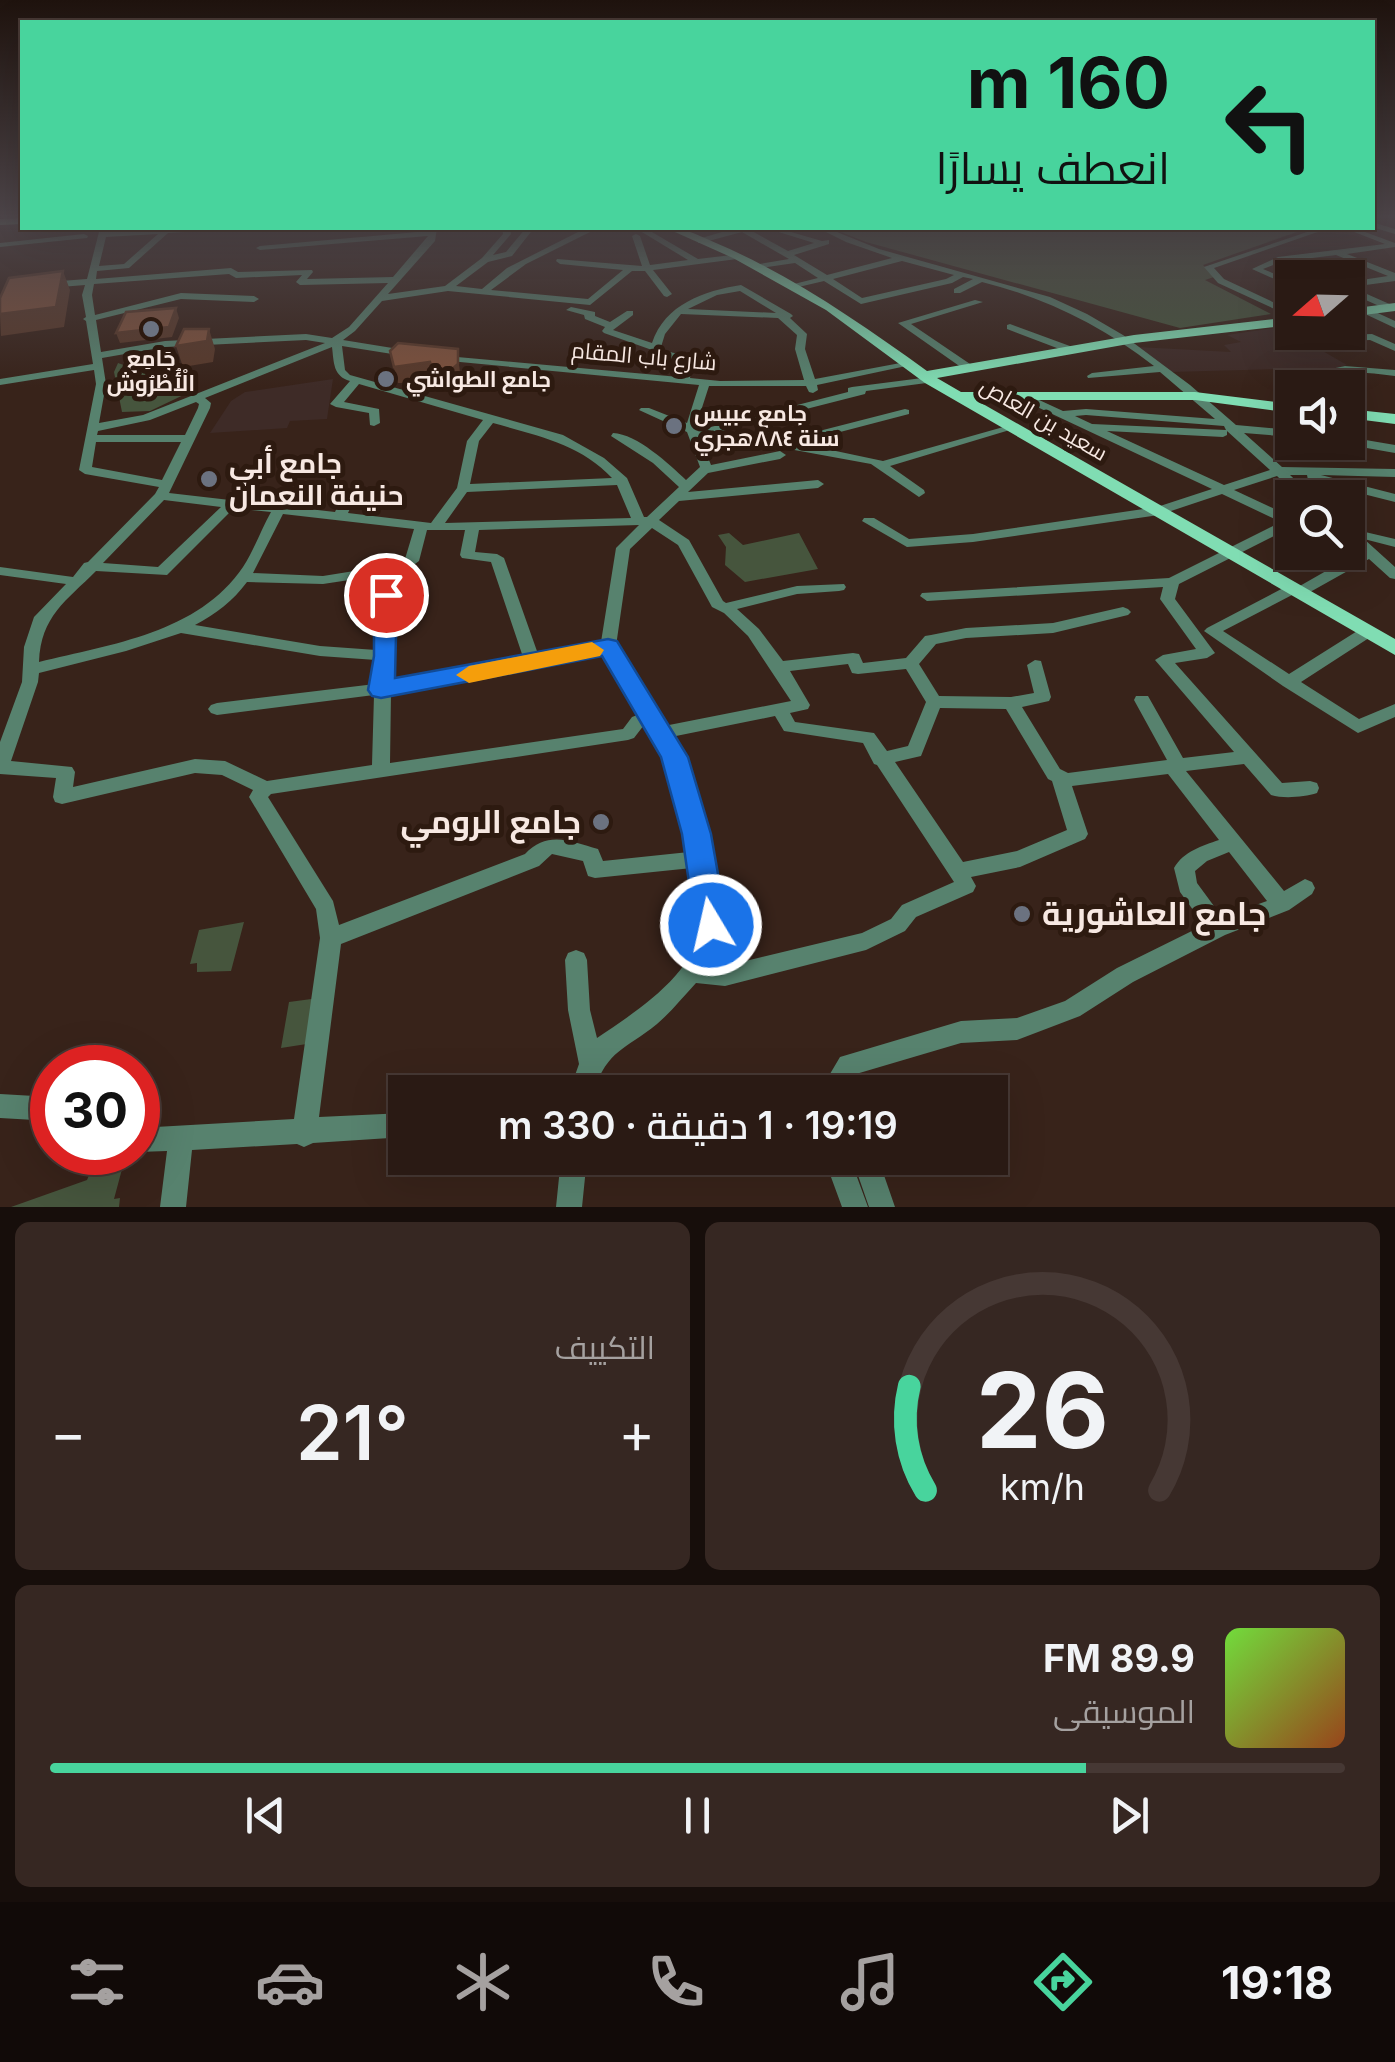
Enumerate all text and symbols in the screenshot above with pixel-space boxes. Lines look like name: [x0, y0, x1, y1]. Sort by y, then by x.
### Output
text: 160 m: [967, 40, 1170, 125]
icon: left: [1205, 60, 1335, 190]
text: انعطف يسارًا: [935, 140, 1170, 195]
north arrow: [1275, 260, 1365, 350]
map controls: [1275, 260, 1365, 570]
marker: جَامِع الْأُطْرُوش: [140, 318, 162, 340]
street label: شارع باب المقام: [570, 337, 718, 378]
place label: جَامِع الْأُطْرُوش: [107, 345, 195, 397]
place label: جامع الطواشي: [406, 366, 551, 397]
marker: جامع الطواشي: [375, 368, 397, 390]
button: sound: [1275, 370, 1365, 460]
street label: سعيد بن العاص: [975, 372, 1112, 467]
place label: جامع عبيس سنة ٨٨٤هجري: [694, 400, 840, 456]
marker: جامع عبيس سنة ٨٨٤هجري: [663, 415, 685, 437]
place label: جامع أبي حنيفة النعمان: [229, 445, 404, 512]
marker: جامع أبي حنيفة النعمان: [198, 468, 220, 490]
button: search: [1275, 480, 1365, 570]
pin: [344, 553, 429, 638]
icon: arrive: [359, 568, 414, 623]
place label: جامع الرومي: [400, 802, 581, 848]
marker: جامع الرومي: [590, 811, 612, 833]
position arrow: [659, 873, 763, 977]
place label: جامع العاشورية: [1042, 894, 1266, 936]
marker: جامع العاشورية: [1011, 903, 1033, 925]
speed limit sign: 30: [30, 1045, 160, 1175]
text: 19:19 · 1 دقيقة · 330 m: [498, 1102, 898, 1148]
text: التكييف: [555, 1328, 655, 1367]
text: 26: [976, 1347, 1109, 1473]
text: 21°: [296, 1387, 409, 1478]
text: −: [50, 1400, 86, 1466]
text: +: [619, 1400, 655, 1466]
text: km/h: [1000, 1465, 1085, 1509]
text: 89.9 FM: [1043, 1635, 1195, 1681]
text: الموسيقى: [1053, 1692, 1195, 1731]
icon: previous: [238, 1788, 293, 1843]
icon: pause: [670, 1788, 725, 1843]
icon: next: [1102, 1788, 1157, 1843]
icon: filters: [62, 1947, 132, 2017]
icon: car: [255, 1947, 325, 2017]
icon: climate: [448, 1947, 518, 2017]
icon: phone: [641, 1947, 711, 2017]
icon: music: [835, 1947, 905, 2017]
icon: directions: [1028, 1947, 1098, 2017]
text: 19:18: [1221, 1955, 1333, 2010]

